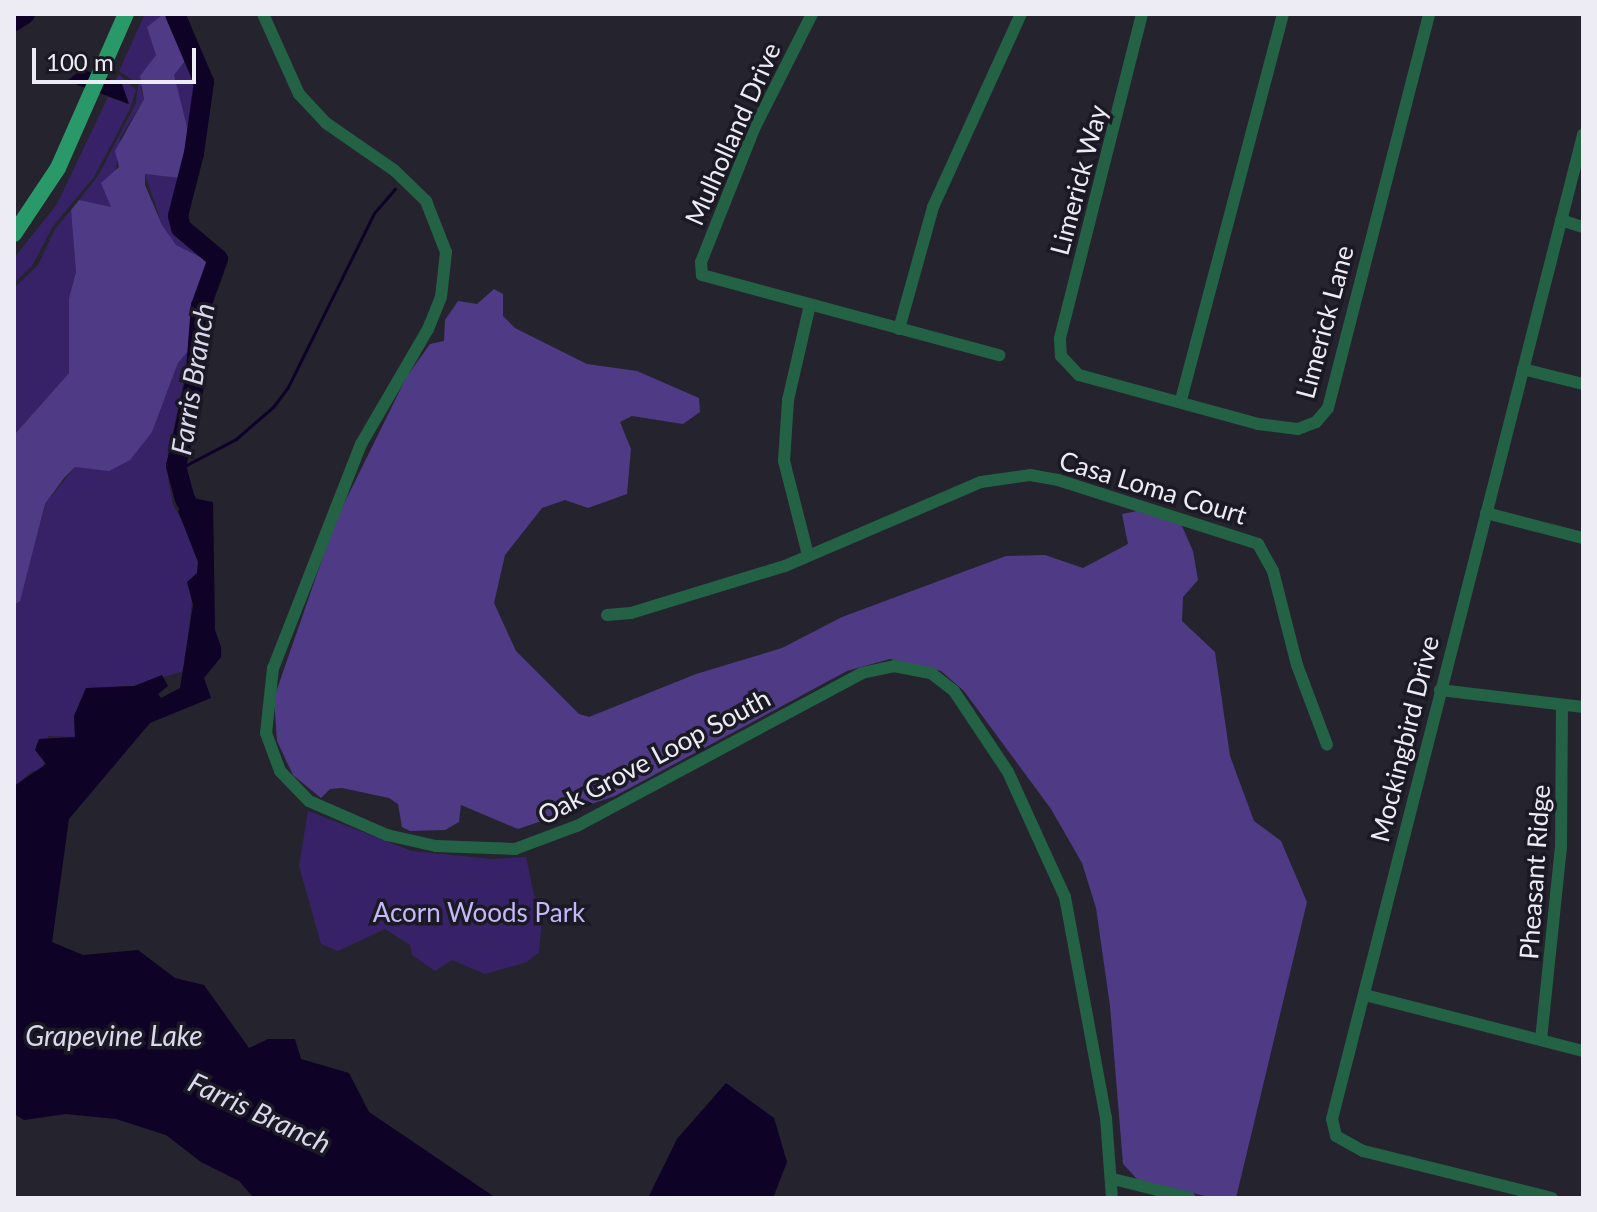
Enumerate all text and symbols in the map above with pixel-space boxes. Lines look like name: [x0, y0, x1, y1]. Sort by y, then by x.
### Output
scale bar: [36, 32, 200, 82]
street label: Mulholland Drive: [679, 38, 787, 230]
text: 100 m: [46, 47, 114, 76]
street label: Limerick Way: [1044, 102, 1114, 258]
street label: Limerick Lane: [1290, 242, 1360, 402]
water label: Farris Branch: [163, 301, 221, 457]
street label: Casa Loma Court: [1056, 445, 1250, 531]
street label: Mockingbird Drive: [1364, 633, 1446, 845]
street label: Oak Grove Loop South: [532, 682, 776, 832]
street label: Pheasant Ridge: [1513, 784, 1557, 960]
park label: Acorn Woods Park: [372, 897, 586, 929]
water label: Grapevine Lake: [25, 1018, 203, 1052]
water label: Farris Branch: [184, 1064, 336, 1160]

